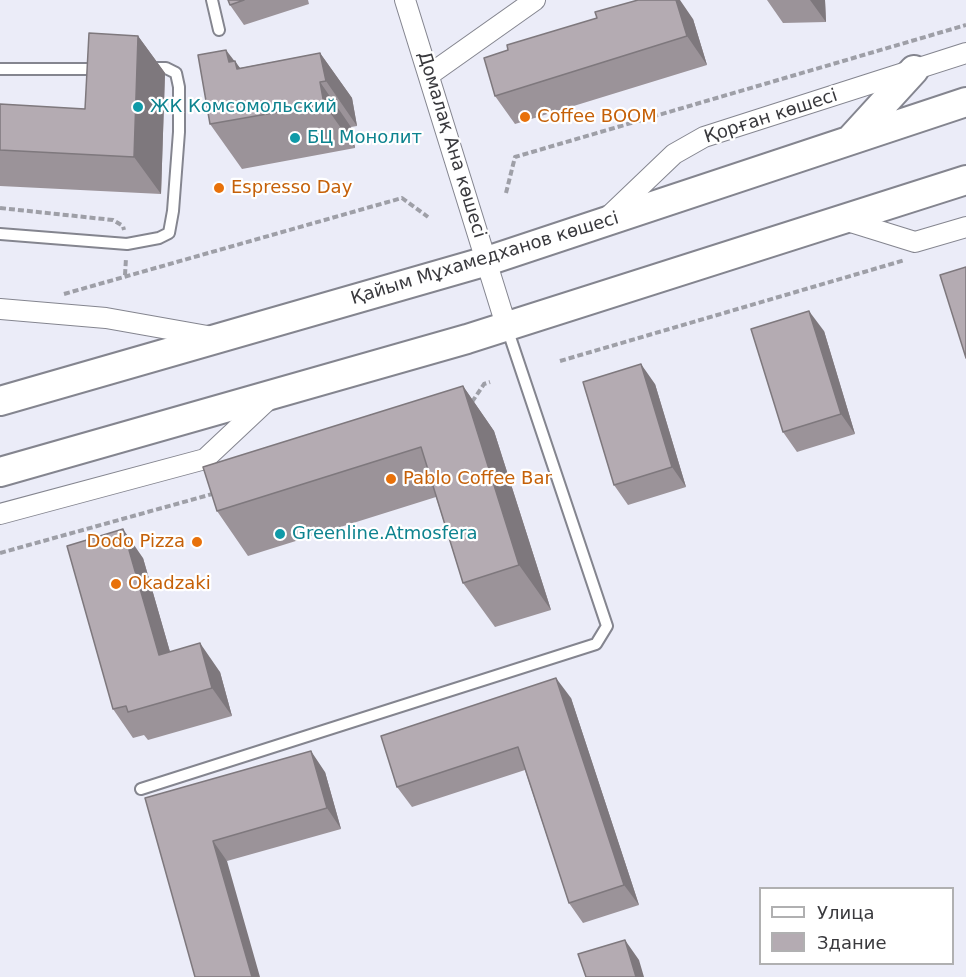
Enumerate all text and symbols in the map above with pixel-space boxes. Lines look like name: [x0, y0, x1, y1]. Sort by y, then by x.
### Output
street label: Домалақ Ана көшесі: [412, 49, 490, 241]
street label: Қорған көшесі: [702, 85, 840, 149]
place label: ЖК Комсомольский: [150, 96, 337, 118]
marker: ЖК Комсомольский: [131, 100, 145, 114]
place label: Coffee BOOM: [537, 106, 657, 128]
marker: Coffee BOOM: [518, 110, 532, 124]
place label: БЦ Монолит: [307, 127, 422, 149]
marker: БЦ Монолит: [288, 131, 302, 145]
place label: Espresso Day: [231, 177, 352, 199]
marker: Espresso Day: [212, 181, 226, 195]
street label: Қайым Мұхамедханов көшесі: [348, 208, 622, 310]
place label: Pablo Coffee Bar: [403, 468, 552, 490]
marker: Pablo Coffee Bar: [384, 472, 398, 486]
place label: Greenline.Atmosfera: [292, 523, 478, 545]
marker: Greenline.Atmosfera: [273, 527, 287, 541]
place label: Dodo Pizza: [87, 531, 185, 553]
marker: Dodo Pizza: [190, 535, 204, 549]
place label: Okadzaki: [128, 573, 211, 595]
marker: Okadzaki: [109, 577, 123, 591]
legend: [759, 887, 954, 965]
text: Улица: [817, 902, 874, 923]
text: Здание: [817, 932, 887, 953]

